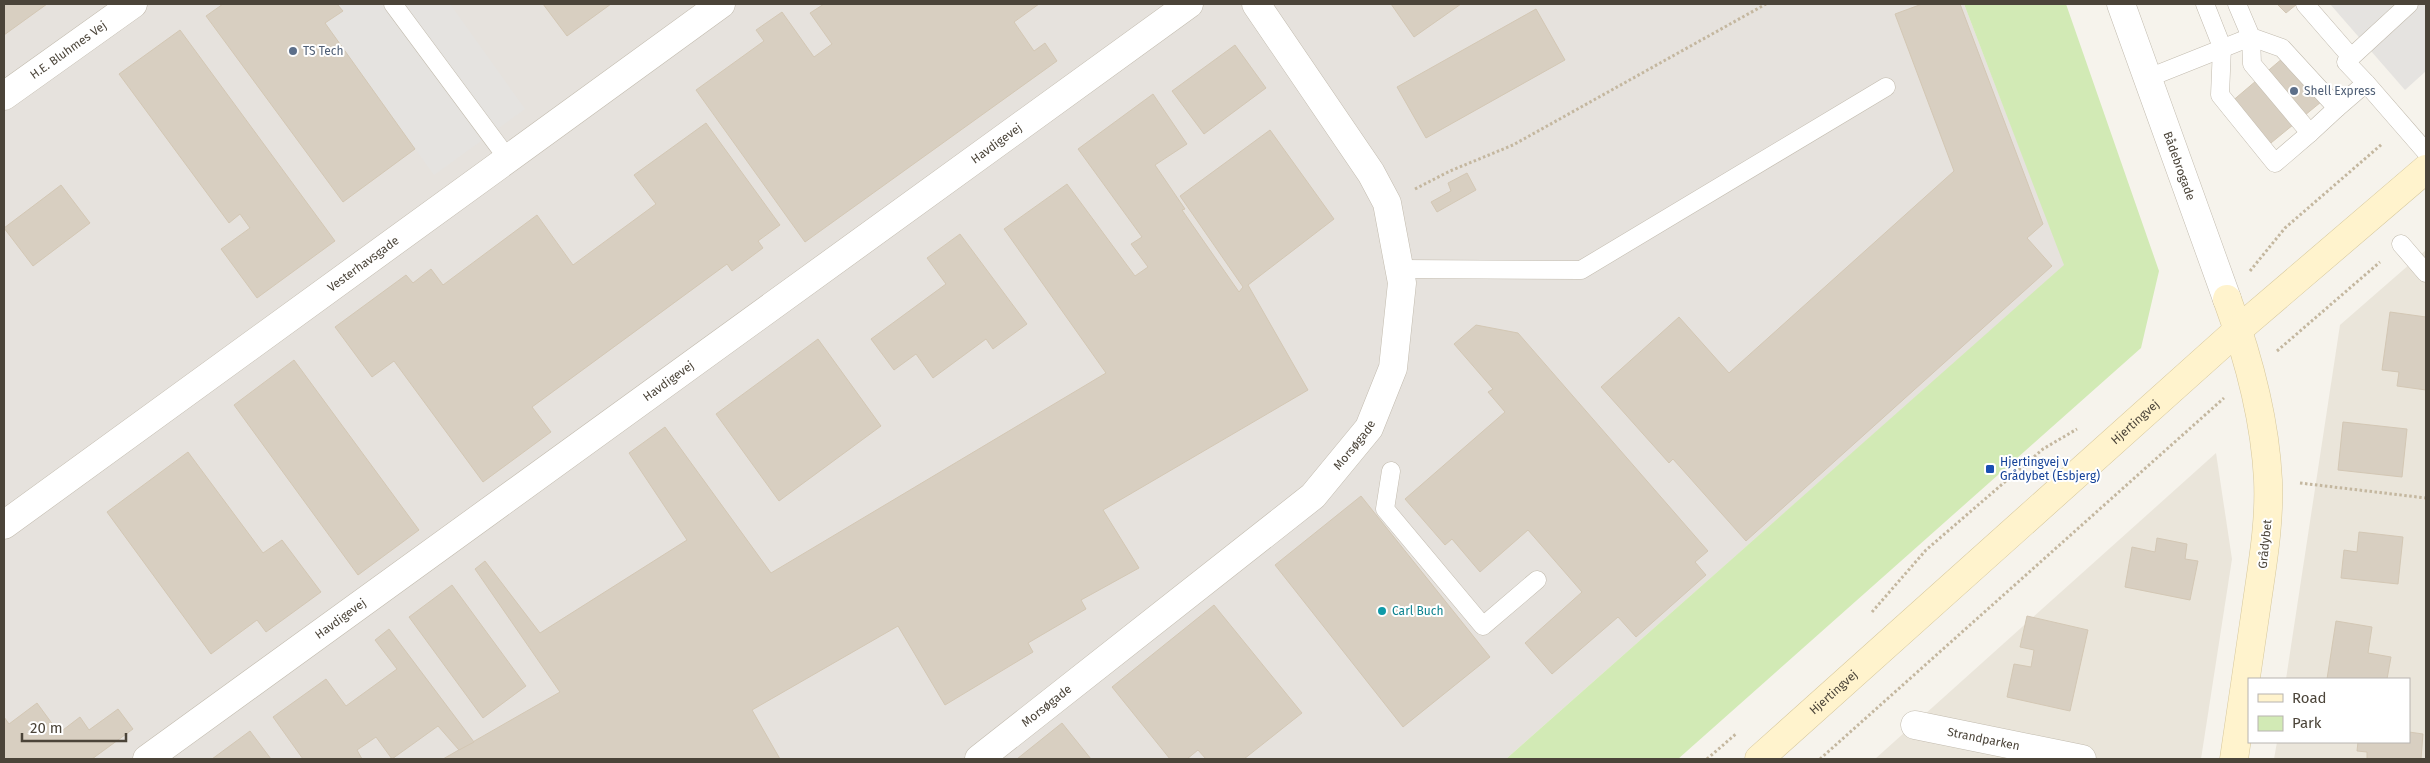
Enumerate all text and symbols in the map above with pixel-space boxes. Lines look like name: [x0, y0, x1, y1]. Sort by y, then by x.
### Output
street label: H.E. Bluhmes Vej: [27, 18, 109, 82]
place label: TS Tech: [303, 44, 344, 58]
marker: TS Tech: [287, 45, 299, 57]
place label: Shell Express: [2304, 84, 2376, 98]
marker: Shell Express: [2288, 85, 2300, 97]
street label: Havdigevej: [968, 120, 1025, 167]
street label: Bådebrogade: [2160, 129, 2198, 202]
street label: Vesterhavsgade: [325, 233, 402, 295]
street label: Havdigevej: [640, 358, 697, 404]
street label: Hjertingvej: [2108, 397, 2162, 447]
street label: Morsøgade: [1330, 418, 1378, 473]
place label: Hjertingvej v Grådybet (Esbjerg): [2000, 455, 2100, 483]
marker: Hjertingvej v Grådybet (Esbjerg): [1984, 463, 1996, 475]
street label: Grådybet: [2255, 518, 2275, 569]
street label: Havdigevej: [312, 596, 369, 642]
place label: Carl Buch: [1392, 604, 1444, 618]
marker: Carl Buch: [1376, 605, 1388, 617]
street label: Hjertingvej: [1807, 667, 1860, 717]
legend: [2248, 678, 2410, 743]
street label: Morsøgade: [1019, 682, 1074, 730]
text: Road: [2292, 689, 2327, 707]
scale bar: [22, 710, 126, 742]
text: Park: [2292, 714, 2322, 732]
text: 20 m: [30, 719, 63, 737]
street label: Strandparken: [1946, 725, 2021, 753]

